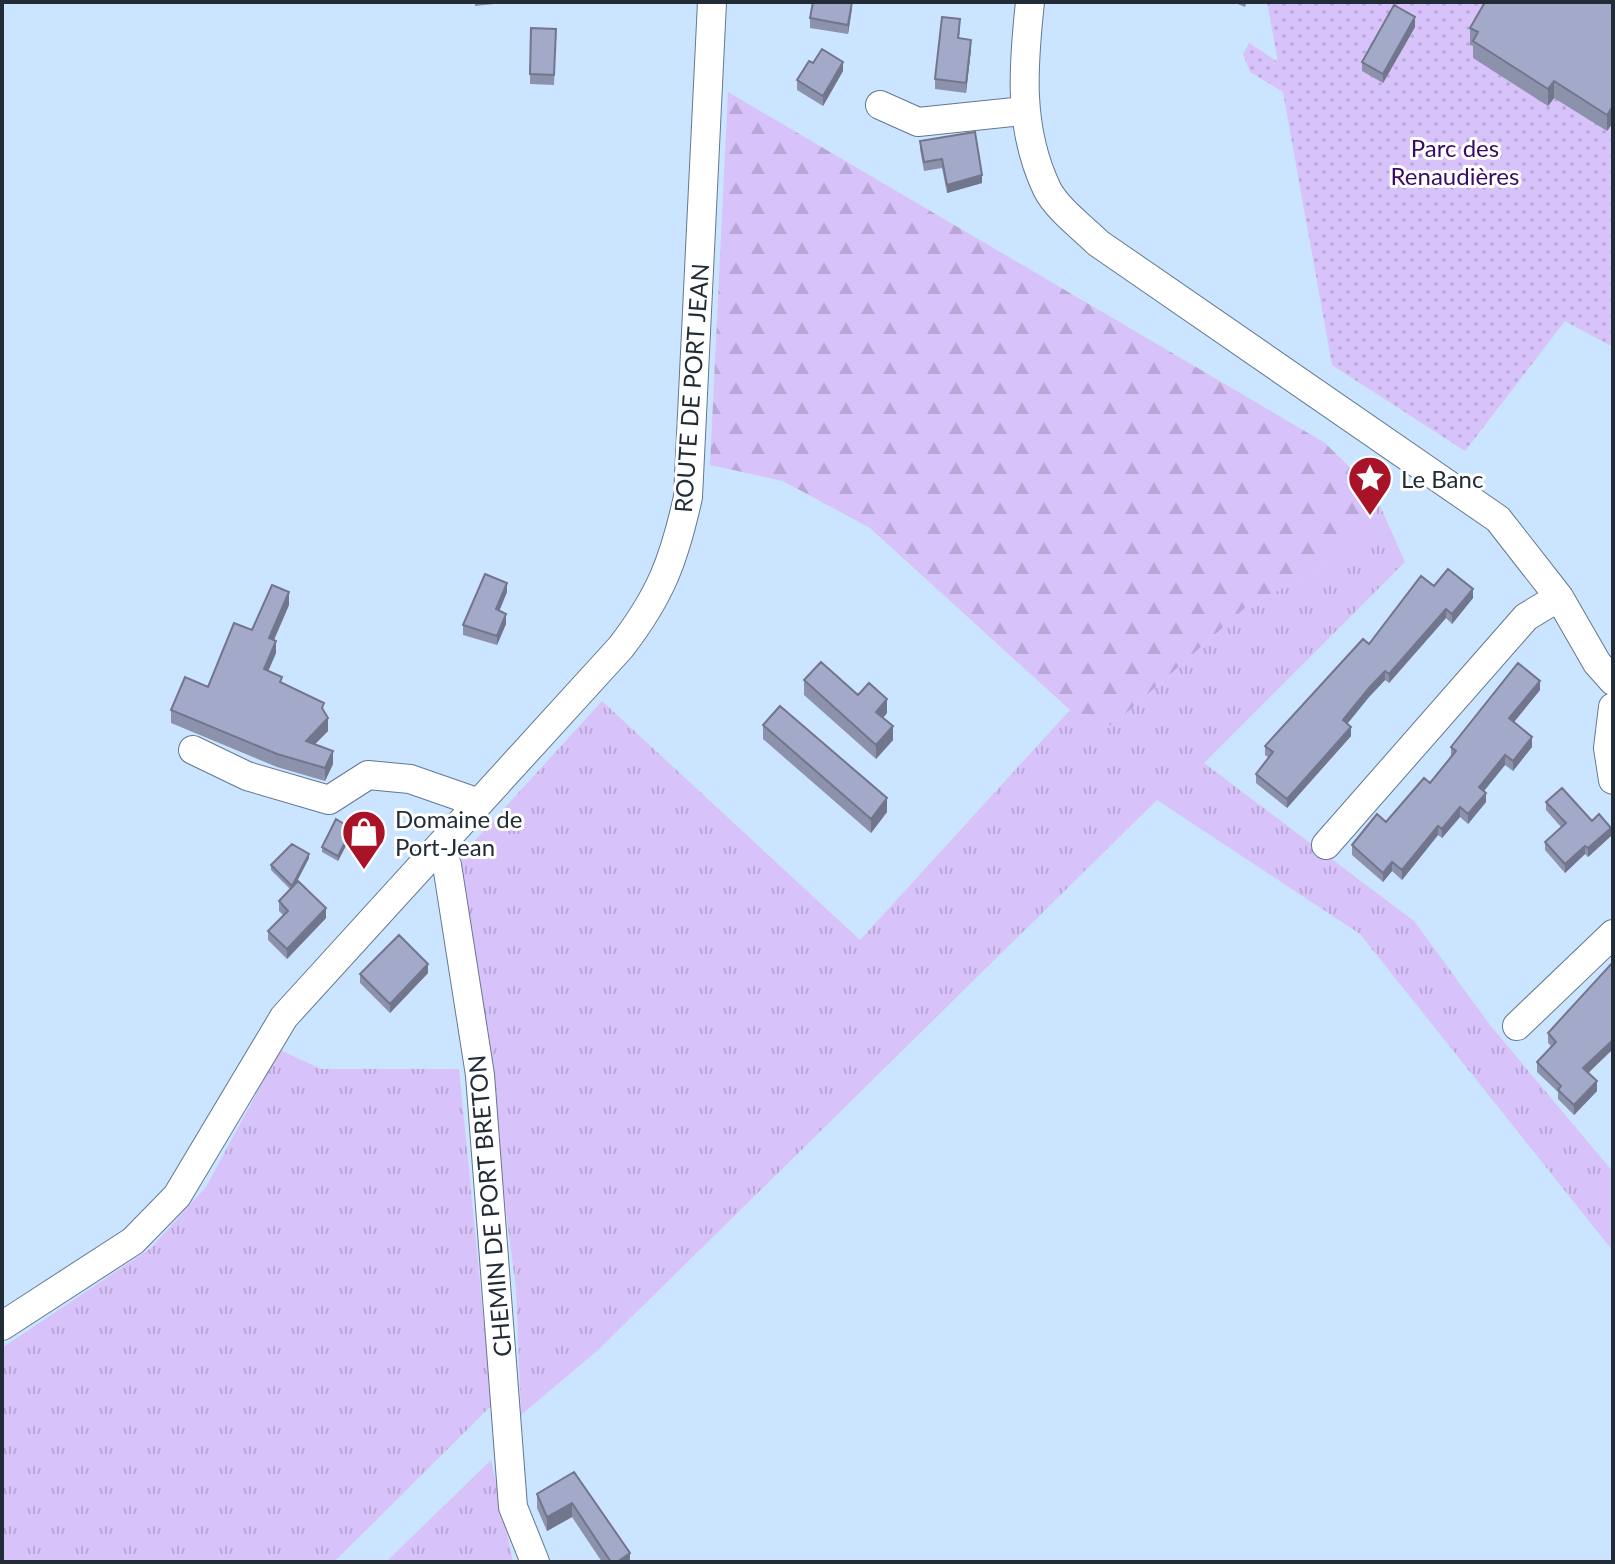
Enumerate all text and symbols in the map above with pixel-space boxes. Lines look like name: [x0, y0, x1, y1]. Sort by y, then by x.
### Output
park label: Parc des Renaudières: [1391, 133, 1519, 190]
street label: ROUTE DE PORT JEAN: [668, 262, 714, 514]
place icon: Le Banc: [1346, 454, 1394, 517]
place label: Le Banc: [1401, 464, 1483, 493]
place label: Domaine de Port-Jean: [395, 804, 522, 861]
shop icon: Domaine de Port-Jean: [340, 808, 388, 871]
street label: CHEMIN DE PORT BRETON: [461, 1054, 517, 1358]

